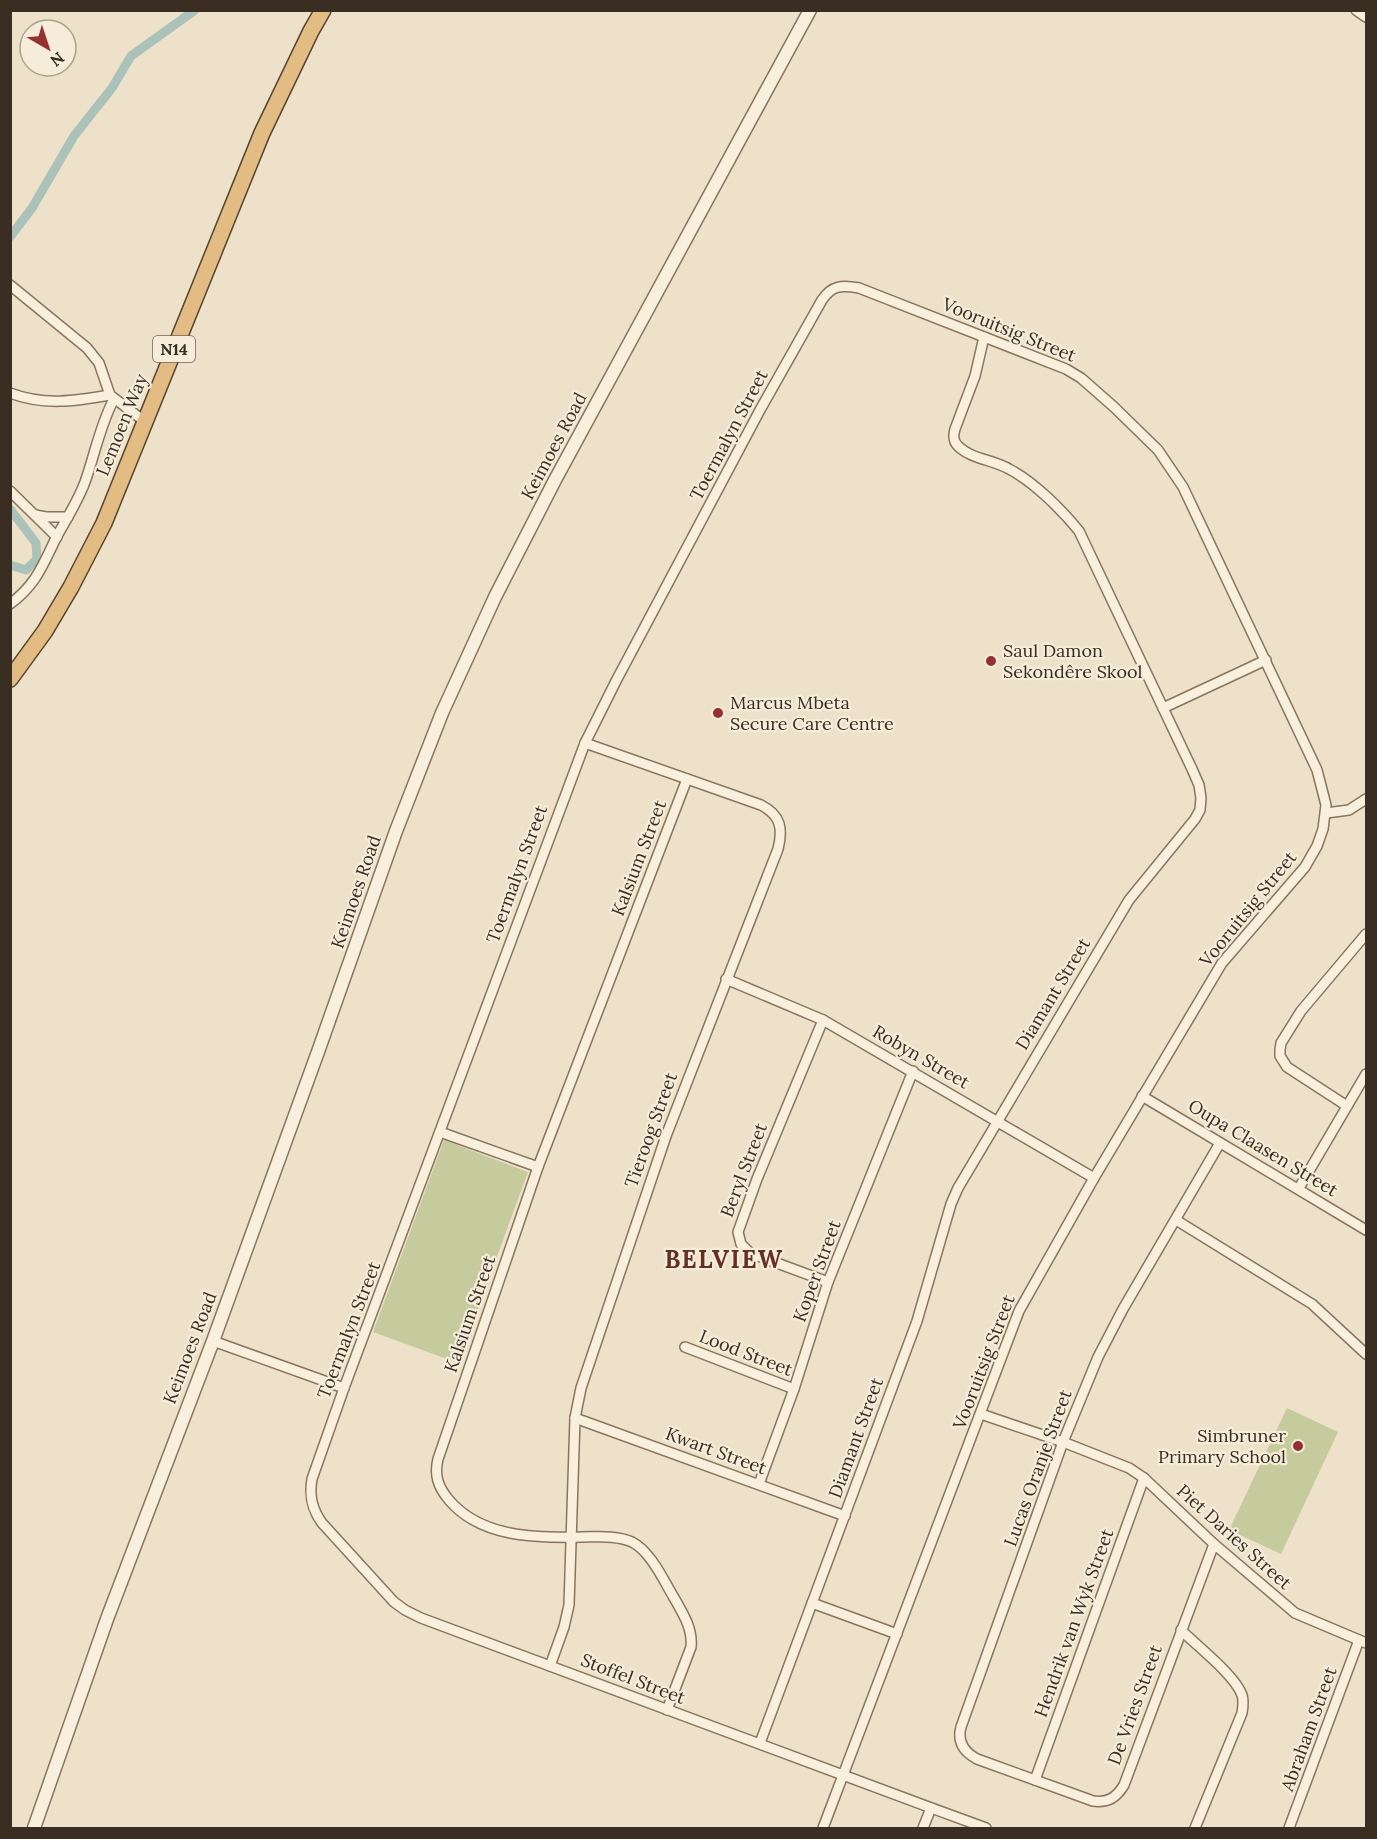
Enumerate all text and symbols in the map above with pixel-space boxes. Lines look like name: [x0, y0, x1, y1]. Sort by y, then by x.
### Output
north arrow: [18, 18, 78, 78]
text: N: [46, 48, 69, 71]
street label: Vooruitsig Street: [938, 292, 1079, 367]
road number: N14: [153, 336, 195, 362]
street label: Toermalyn Street: [684, 365, 773, 504]
street label: Lemoen Way: [91, 370, 153, 479]
street label: Keimoes Road: [516, 388, 592, 503]
place label: Saul Damon Sekondêre Skool: [1003, 639, 1142, 683]
marker: Saul Damon Sekondêre Skool: [984, 654, 998, 668]
place label: Marcus Mbeta Secure Care Centre: [730, 691, 894, 735]
marker: Marcus Mbeta Secure Care Centre: [711, 706, 725, 720]
street label: Kalsium Street: [606, 797, 671, 919]
street label: Toermalyn Street: [481, 802, 552, 946]
street label: Keimoes Road: [325, 832, 386, 951]
street label: Vooruitsig Street: [1193, 846, 1301, 972]
street label: Diamant Street: [1010, 934, 1095, 1054]
street label: Robyn Street: [869, 1020, 974, 1094]
street label: Tieroog Street: [619, 1069, 682, 1191]
street label: Oupa Claasen Street: [1184, 1094, 1342, 1201]
street label: Beryl Street: [715, 1119, 772, 1220]
street label: Koper Street: [787, 1217, 846, 1325]
district label: BELVIEW: [664, 1244, 784, 1275]
street label: Kalsium Street: [439, 1252, 500, 1375]
street label: Toermalyn Street: [312, 1258, 385, 1402]
street label: Keimoes Road: [158, 1288, 222, 1407]
street label: Vooruitsig Street: [947, 1291, 1020, 1433]
street label: Lood Street: [696, 1324, 796, 1381]
street label: Diamant Street: [823, 1374, 888, 1501]
street label: Lucas Oranje Street: [998, 1386, 1077, 1549]
street label: Kwart Street: [663, 1422, 770, 1479]
place label: Simbruner Primary School: [1158, 1424, 1286, 1468]
marker: Simbruner Primary School: [1291, 1439, 1305, 1453]
street label: Piet Daries Street: [1172, 1479, 1297, 1594]
street label: Hendrik van Wyk Street: [1029, 1526, 1118, 1720]
street label: De Vries Street: [1102, 1642, 1167, 1768]
street label: Stoffel Street: [578, 1648, 689, 1709]
street label: Abraham Street: [1275, 1663, 1342, 1795]

